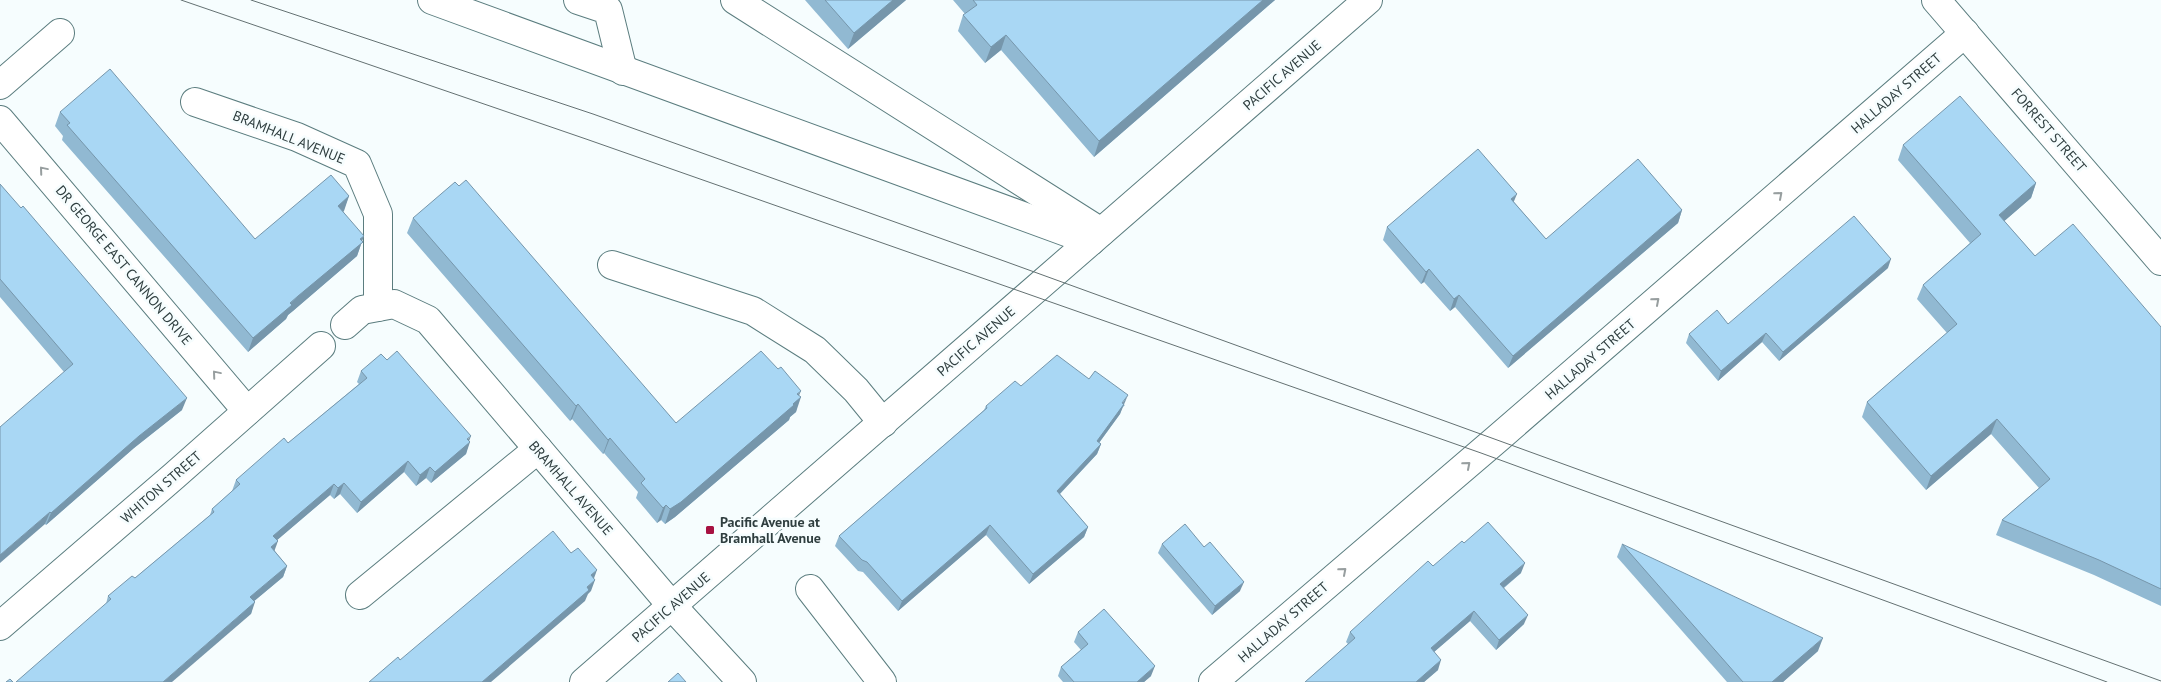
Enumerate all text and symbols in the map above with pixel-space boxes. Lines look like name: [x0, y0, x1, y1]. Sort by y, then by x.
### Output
street label: PACIFIC AVENUE: [1239, 36, 1325, 114]
street label: HALLADAY STREET: [1847, 49, 1945, 137]
street label: FORREST STREET: [2008, 84, 2091, 176]
street label: BRAMHALL AVENUE: [230, 106, 348, 168]
one-way arrow: [40, 167, 48, 176]
street label: DR GEORGE EAST CANNON DRIVE: [52, 182, 196, 348]
one-way arrow: [1773, 192, 1782, 201]
one-way arrow: [1650, 298, 1659, 307]
street label: PACIFIC AVENUE: [933, 302, 1019, 380]
street label: HALLADAY STREET: [1541, 315, 1639, 403]
one-way arrow: [213, 371, 221, 380]
street label: BRAMHALL AVENUE: [525, 437, 617, 539]
street label: WHITON STREET: [117, 447, 205, 527]
one-way arrow: [1461, 462, 1470, 471]
place label: Pacific Avenue at Bramhall Avenue: [720, 513, 821, 547]
marker: Pacific Avenue at Bramhall Avenue: [704, 524, 716, 536]
one-way arrow: [1338, 567, 1347, 576]
street label: PACIFIC AVENUE: [628, 568, 714, 646]
street label: HALLADAY STREET: [1234, 578, 1332, 666]

